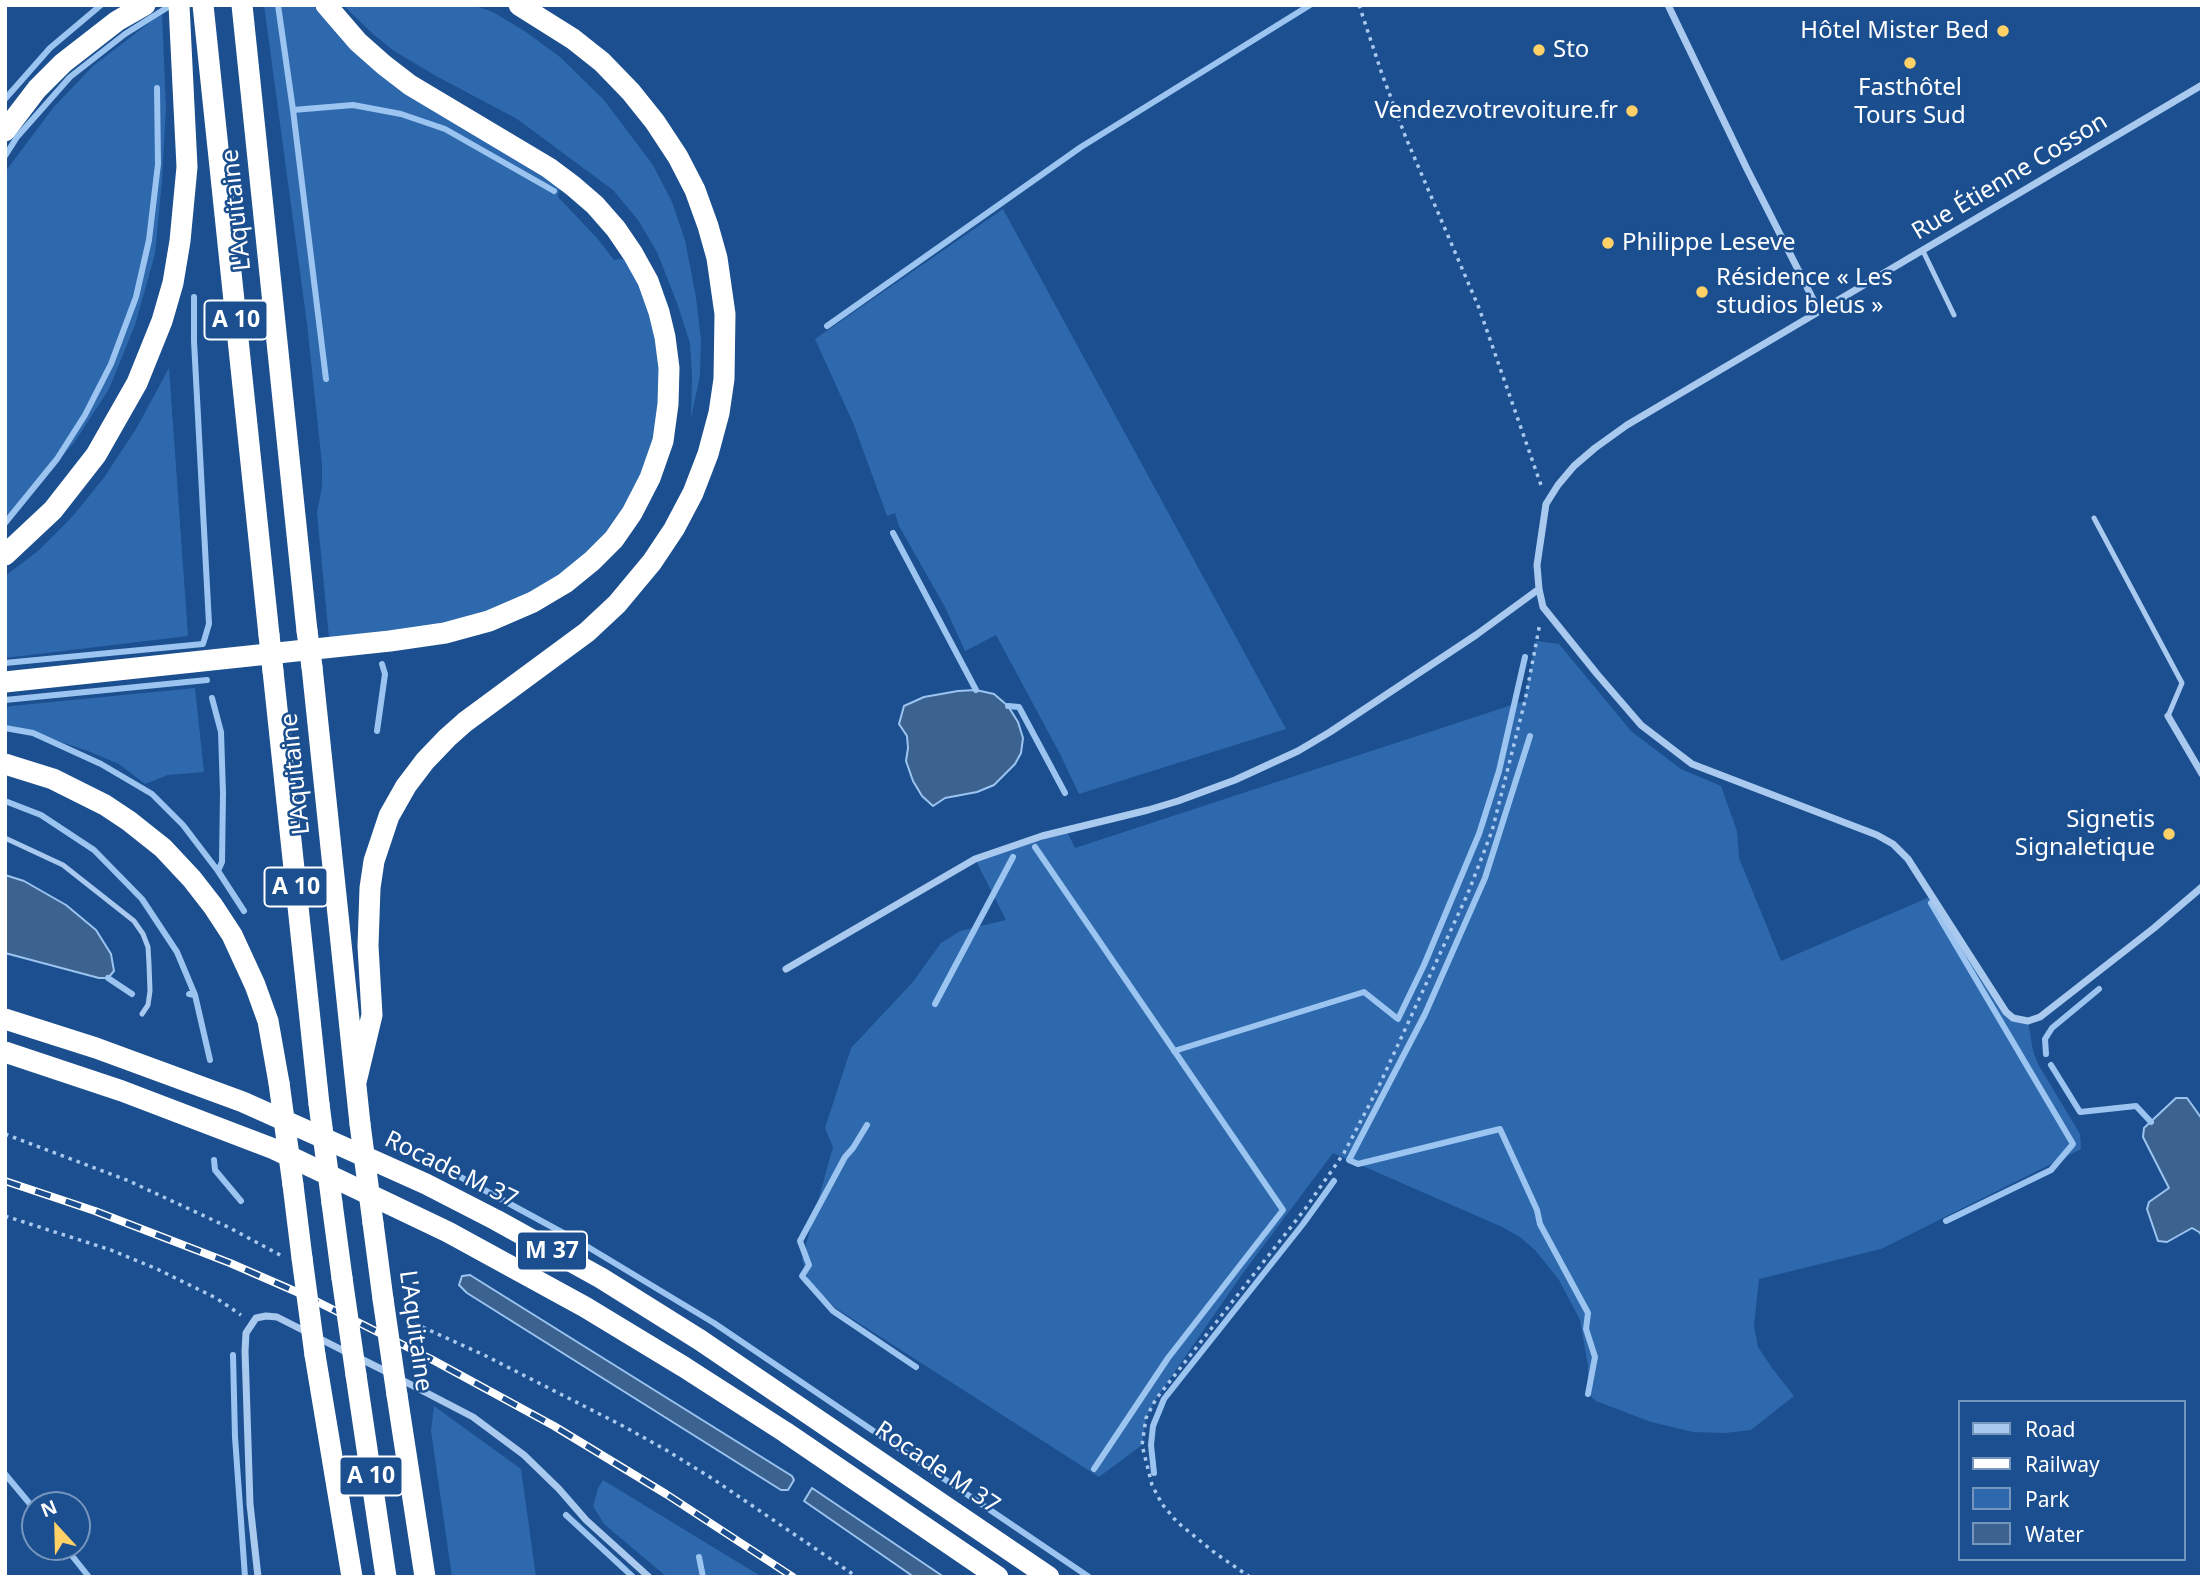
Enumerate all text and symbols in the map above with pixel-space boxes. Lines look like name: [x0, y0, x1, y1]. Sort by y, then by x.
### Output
place label: Hôtel Mister Bed: [1800, 17, 1989, 45]
marker: Hôtel Mister Bed: [1995, 23, 2011, 39]
place label: Sto: [1553, 36, 1589, 64]
marker: Sto: [1531, 42, 1547, 58]
marker: Fasthôtel Tours Sud: [1902, 55, 1918, 71]
place label: Fasthôtel Tours Sud: [1854, 74, 1966, 130]
place label: Vendezvotrevoiture.fr: [1375, 97, 1618, 125]
marker: Vendezvotrevoiture.fr: [1624, 103, 1640, 119]
street label: Rue Étienne Cosson: [1907, 107, 2113, 247]
street label: L'Aquitaine: [216, 148, 258, 272]
place label: Philippe Leseve: [1622, 229, 1796, 257]
marker: Philippe Leseve: [1600, 235, 1616, 251]
place label: Résidence « Les studios bleus »: [1716, 264, 1893, 320]
marker: Résidence « Les studios bleus »: [1694, 284, 1710, 300]
road number: A 10: [204, 300, 268, 340]
street label: L'Aquitaine: [275, 712, 317, 836]
place label: Signetis Signaletique: [2015, 806, 2155, 862]
marker: Signetis Signaletique: [2161, 826, 2177, 842]
road number: A 10: [264, 867, 328, 906]
street label: Rocade M 37: [380, 1125, 522, 1215]
road number: M 37: [517, 1232, 587, 1270]
street label: L'Aquitaine: [392, 1268, 438, 1394]
legend: [1958, 1400, 2186, 1561]
text: Road: [2025, 1415, 2075, 1443]
street label: Rocade M 37: [869, 1416, 1005, 1520]
text: Railway: [2025, 1450, 2100, 1478]
road number: A 10: [340, 1456, 402, 1496]
text: Park: [2025, 1485, 2069, 1513]
north arrow: [21, 1491, 91, 1561]
text: N: [37, 1493, 61, 1523]
text: Water: [2025, 1520, 2084, 1548]

